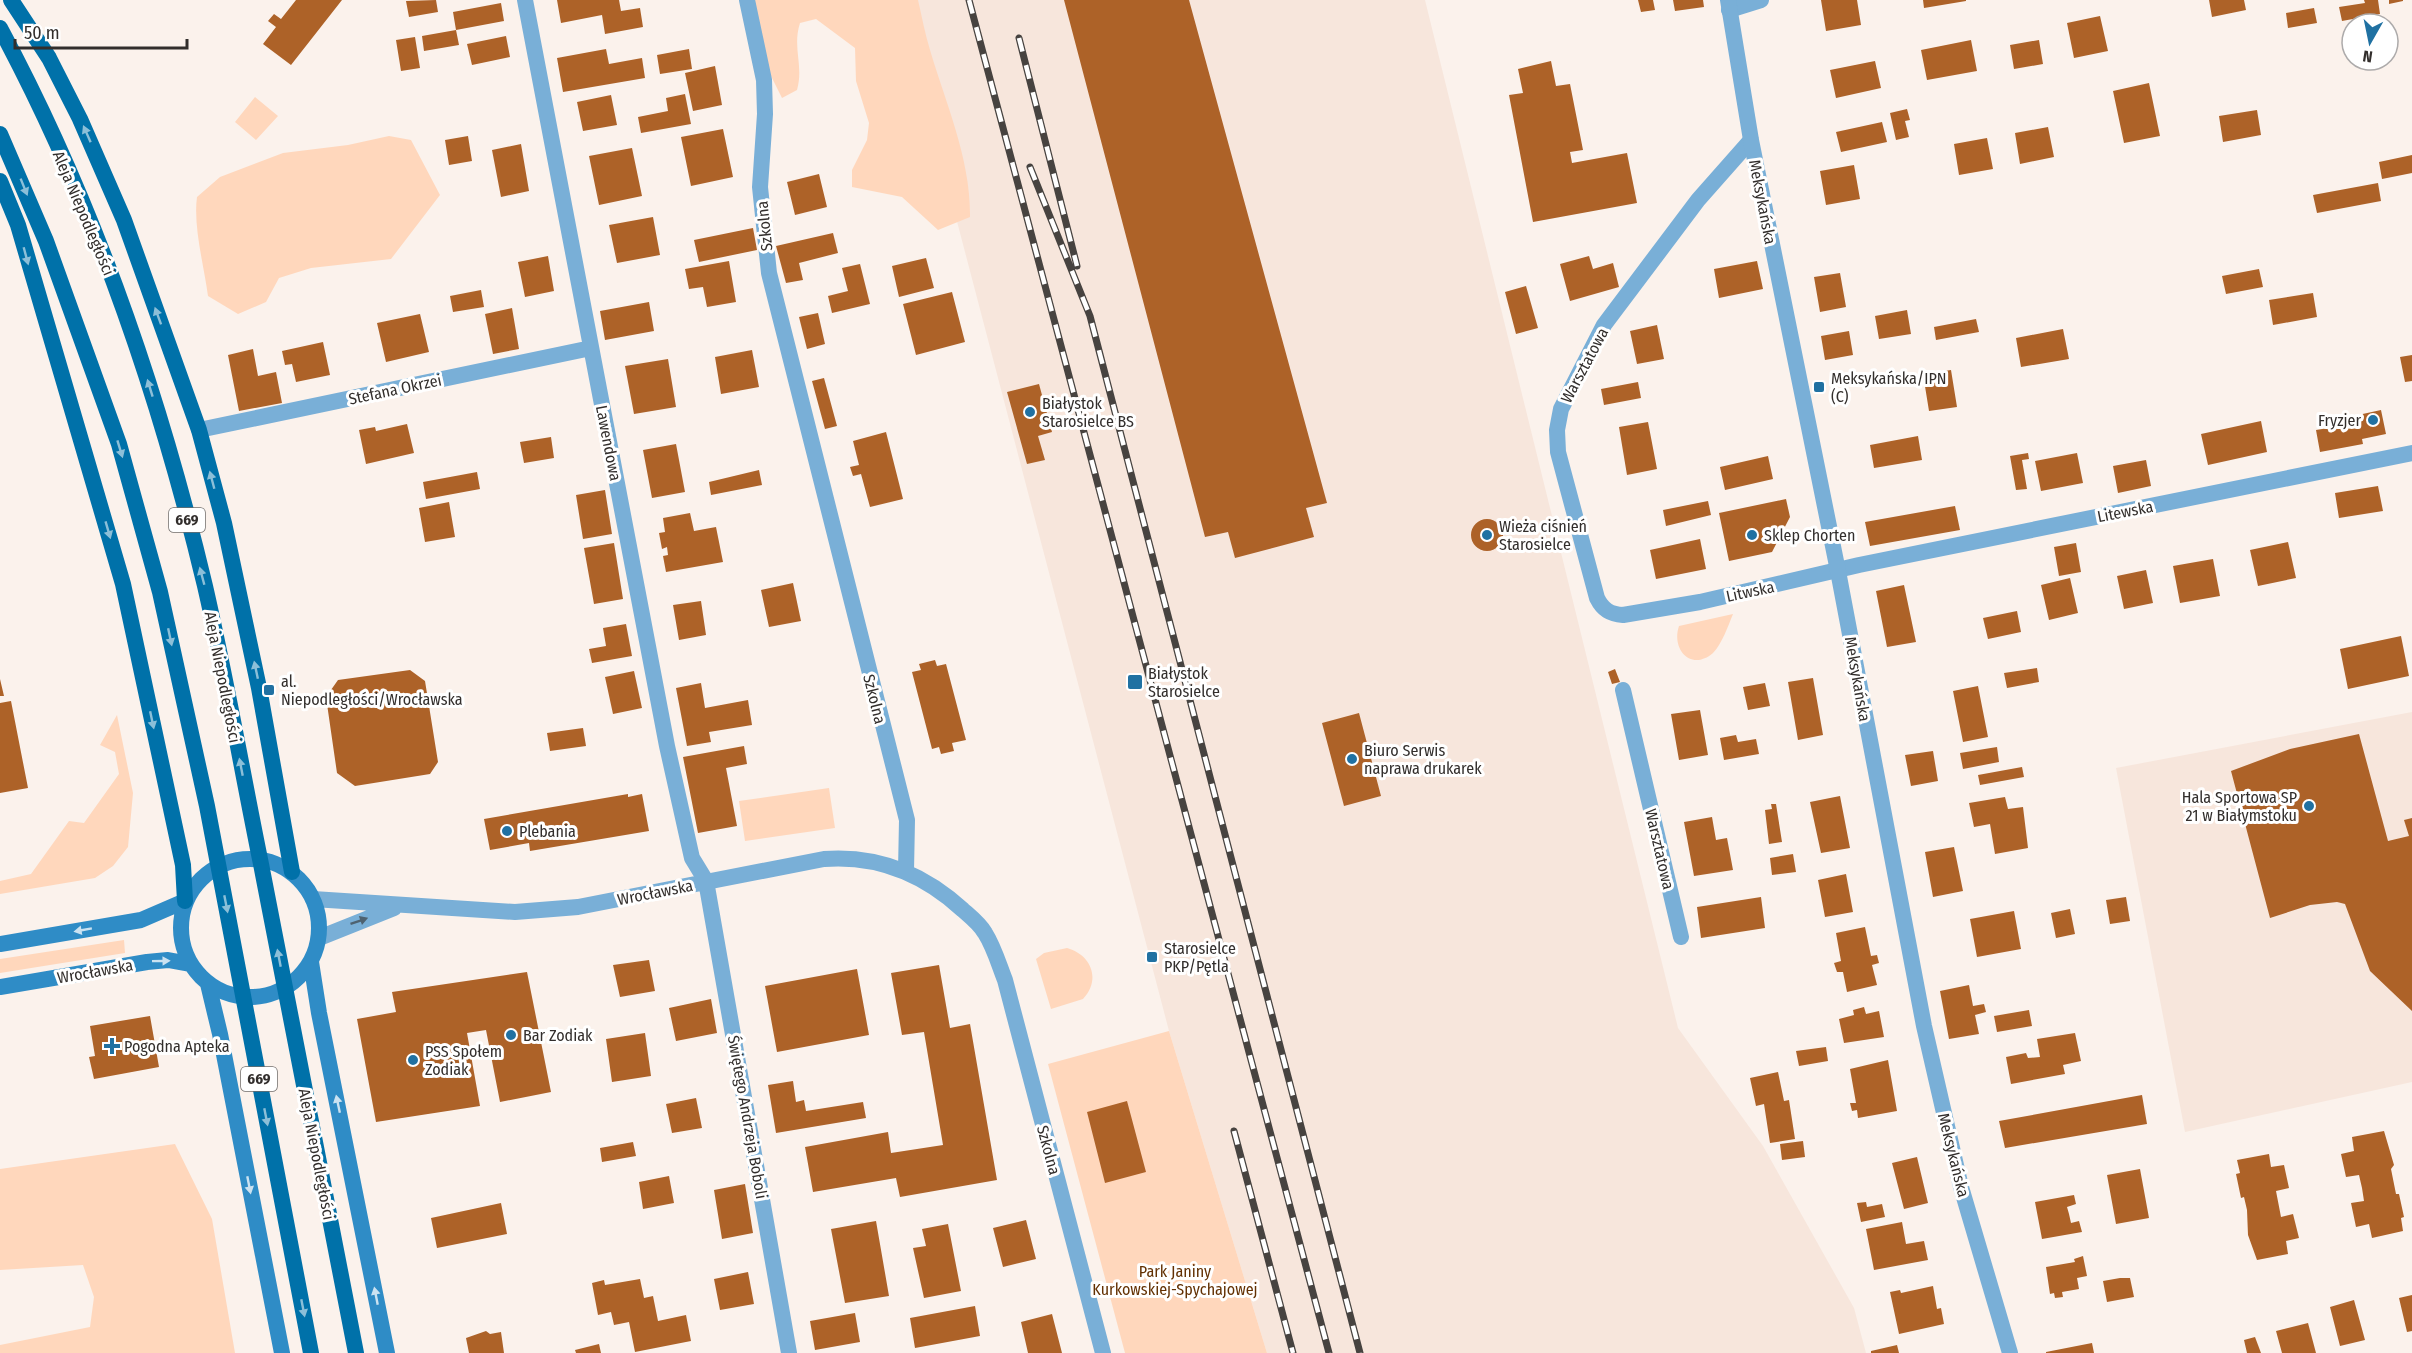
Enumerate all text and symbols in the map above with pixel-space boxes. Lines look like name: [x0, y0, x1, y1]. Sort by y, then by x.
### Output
scale bar: [15, 12, 188, 50]
north arrow: [2340, 12, 2400, 72]
text: 50 m: [24, 22, 60, 44]
text: N: [2362, 46, 2374, 66]
one-way arrow: [82, 126, 91, 143]
street label: Aleja Niepodległości: [49, 148, 118, 278]
street label: Meksykańska: [1745, 158, 1780, 246]
one-way arrow: [20, 178, 29, 196]
street label: Szkolna: [752, 200, 777, 252]
one-way arrow: [22, 247, 32, 265]
one-way arrow: [153, 307, 163, 325]
street label: Warsztatowa: [1557, 324, 1612, 406]
place label: Meksykańska/IPN (C): [1831, 369, 1947, 406]
street label: Stefana Okrzei: [347, 370, 443, 409]
one-way arrow: [145, 379, 154, 397]
marker: Meksykańska/IPN (C): [1812, 380, 1826, 394]
place label: Białystok Starosielce BS: [1042, 394, 1134, 431]
street label: Lawendowa: [592, 404, 625, 483]
marker: Białystok Starosielce BS: [1023, 405, 1037, 419]
place label: Fryzjer: [2318, 411, 2361, 430]
marker: Fryzjer: [2366, 413, 2380, 427]
one-way arrow: [116, 440, 125, 458]
one-way arrow: [207, 471, 216, 489]
street label: Litewska: [2096, 497, 2155, 526]
road number: 669: [169, 508, 205, 532]
place label: Wieża ciśnień Starosielce: [1499, 517, 1587, 554]
one-way arrow: [103, 521, 113, 539]
place label: Sklep Chorten: [1764, 526, 1855, 545]
marker: Wieża ciśnień Starosielce: [1480, 528, 1494, 542]
marker: Sklep Chorten: [1745, 528, 1759, 542]
one-way arrow: [197, 567, 206, 585]
street label: Litwska: [1724, 577, 1776, 606]
street label: Aleja Niepodległości: [200, 610, 245, 744]
one-way arrow: [166, 628, 175, 647]
street label: Meksykańska: [1841, 635, 1874, 723]
one-way arrow: [250, 661, 260, 679]
place label: Białystok Starosielce: [1148, 664, 1220, 701]
place label: al. Niepodległości/Wrocławska: [281, 672, 463, 709]
street label: Szkolna: [859, 672, 890, 726]
marker: Białystok Starosielce: [1126, 673, 1144, 691]
marker: al. Niepodległości/Wrocławska: [262, 683, 276, 697]
one-way arrow: [148, 711, 157, 730]
place label: Biuro Serwis naprawa drukarek: [1364, 741, 1482, 778]
marker: Biuro Serwis naprawa drukarek: [1345, 752, 1359, 766]
one-way arrow: [236, 757, 245, 776]
place label: Hala Sportowa SP 21 w Białymstoku: [2182, 788, 2297, 825]
marker: Hala Sportowa SP 21 w Białymstoku: [2302, 799, 2316, 813]
street label: Warsztatowa: [1641, 807, 1678, 892]
place label: Plebania: [519, 822, 576, 841]
marker: Plebania: [500, 824, 514, 838]
street label: Wrocławska: [616, 876, 695, 909]
one-way arrow: [222, 895, 231, 914]
one-way arrow: [350, 915, 368, 925]
one-way arrow: [74, 926, 93, 935]
place label: Starosielce PKP/Pętla: [1164, 939, 1236, 976]
one-way arrow: [274, 949, 283, 968]
marker: Starosielce PKP/Pętla: [1145, 950, 1159, 964]
street label: Wrocławska: [56, 955, 135, 988]
one-way arrow: [152, 957, 171, 966]
place label: Bar Zodiak: [523, 1026, 593, 1045]
marker: Bar Zodiak: [504, 1028, 518, 1042]
street label: Świętego Andrzeja Boboli: [724, 1034, 771, 1200]
place label: Pogodna Apteka: [124, 1037, 230, 1056]
marker: Pogodna Apteka: [105, 1039, 119, 1053]
place label: PSS Społem Zodiak: [425, 1042, 502, 1079]
marker: PSS Społem Zodiak: [406, 1053, 420, 1067]
road number: 669: [241, 1067, 277, 1091]
street label: Aleja Niepodległości: [294, 1087, 339, 1221]
one-way arrow: [333, 1095, 342, 1114]
one-way arrow: [262, 1107, 271, 1126]
street label: Meksykańska: [1934, 1111, 1973, 1199]
street label: Szkolna: [1033, 1123, 1064, 1177]
one-way arrow: [245, 1176, 254, 1195]
park label: Park Janiny Kurkowskiej-Spychajowej: [1092, 1262, 1258, 1299]
one-way arrow: [371, 1286, 380, 1305]
one-way arrow: [299, 1299, 308, 1318]

